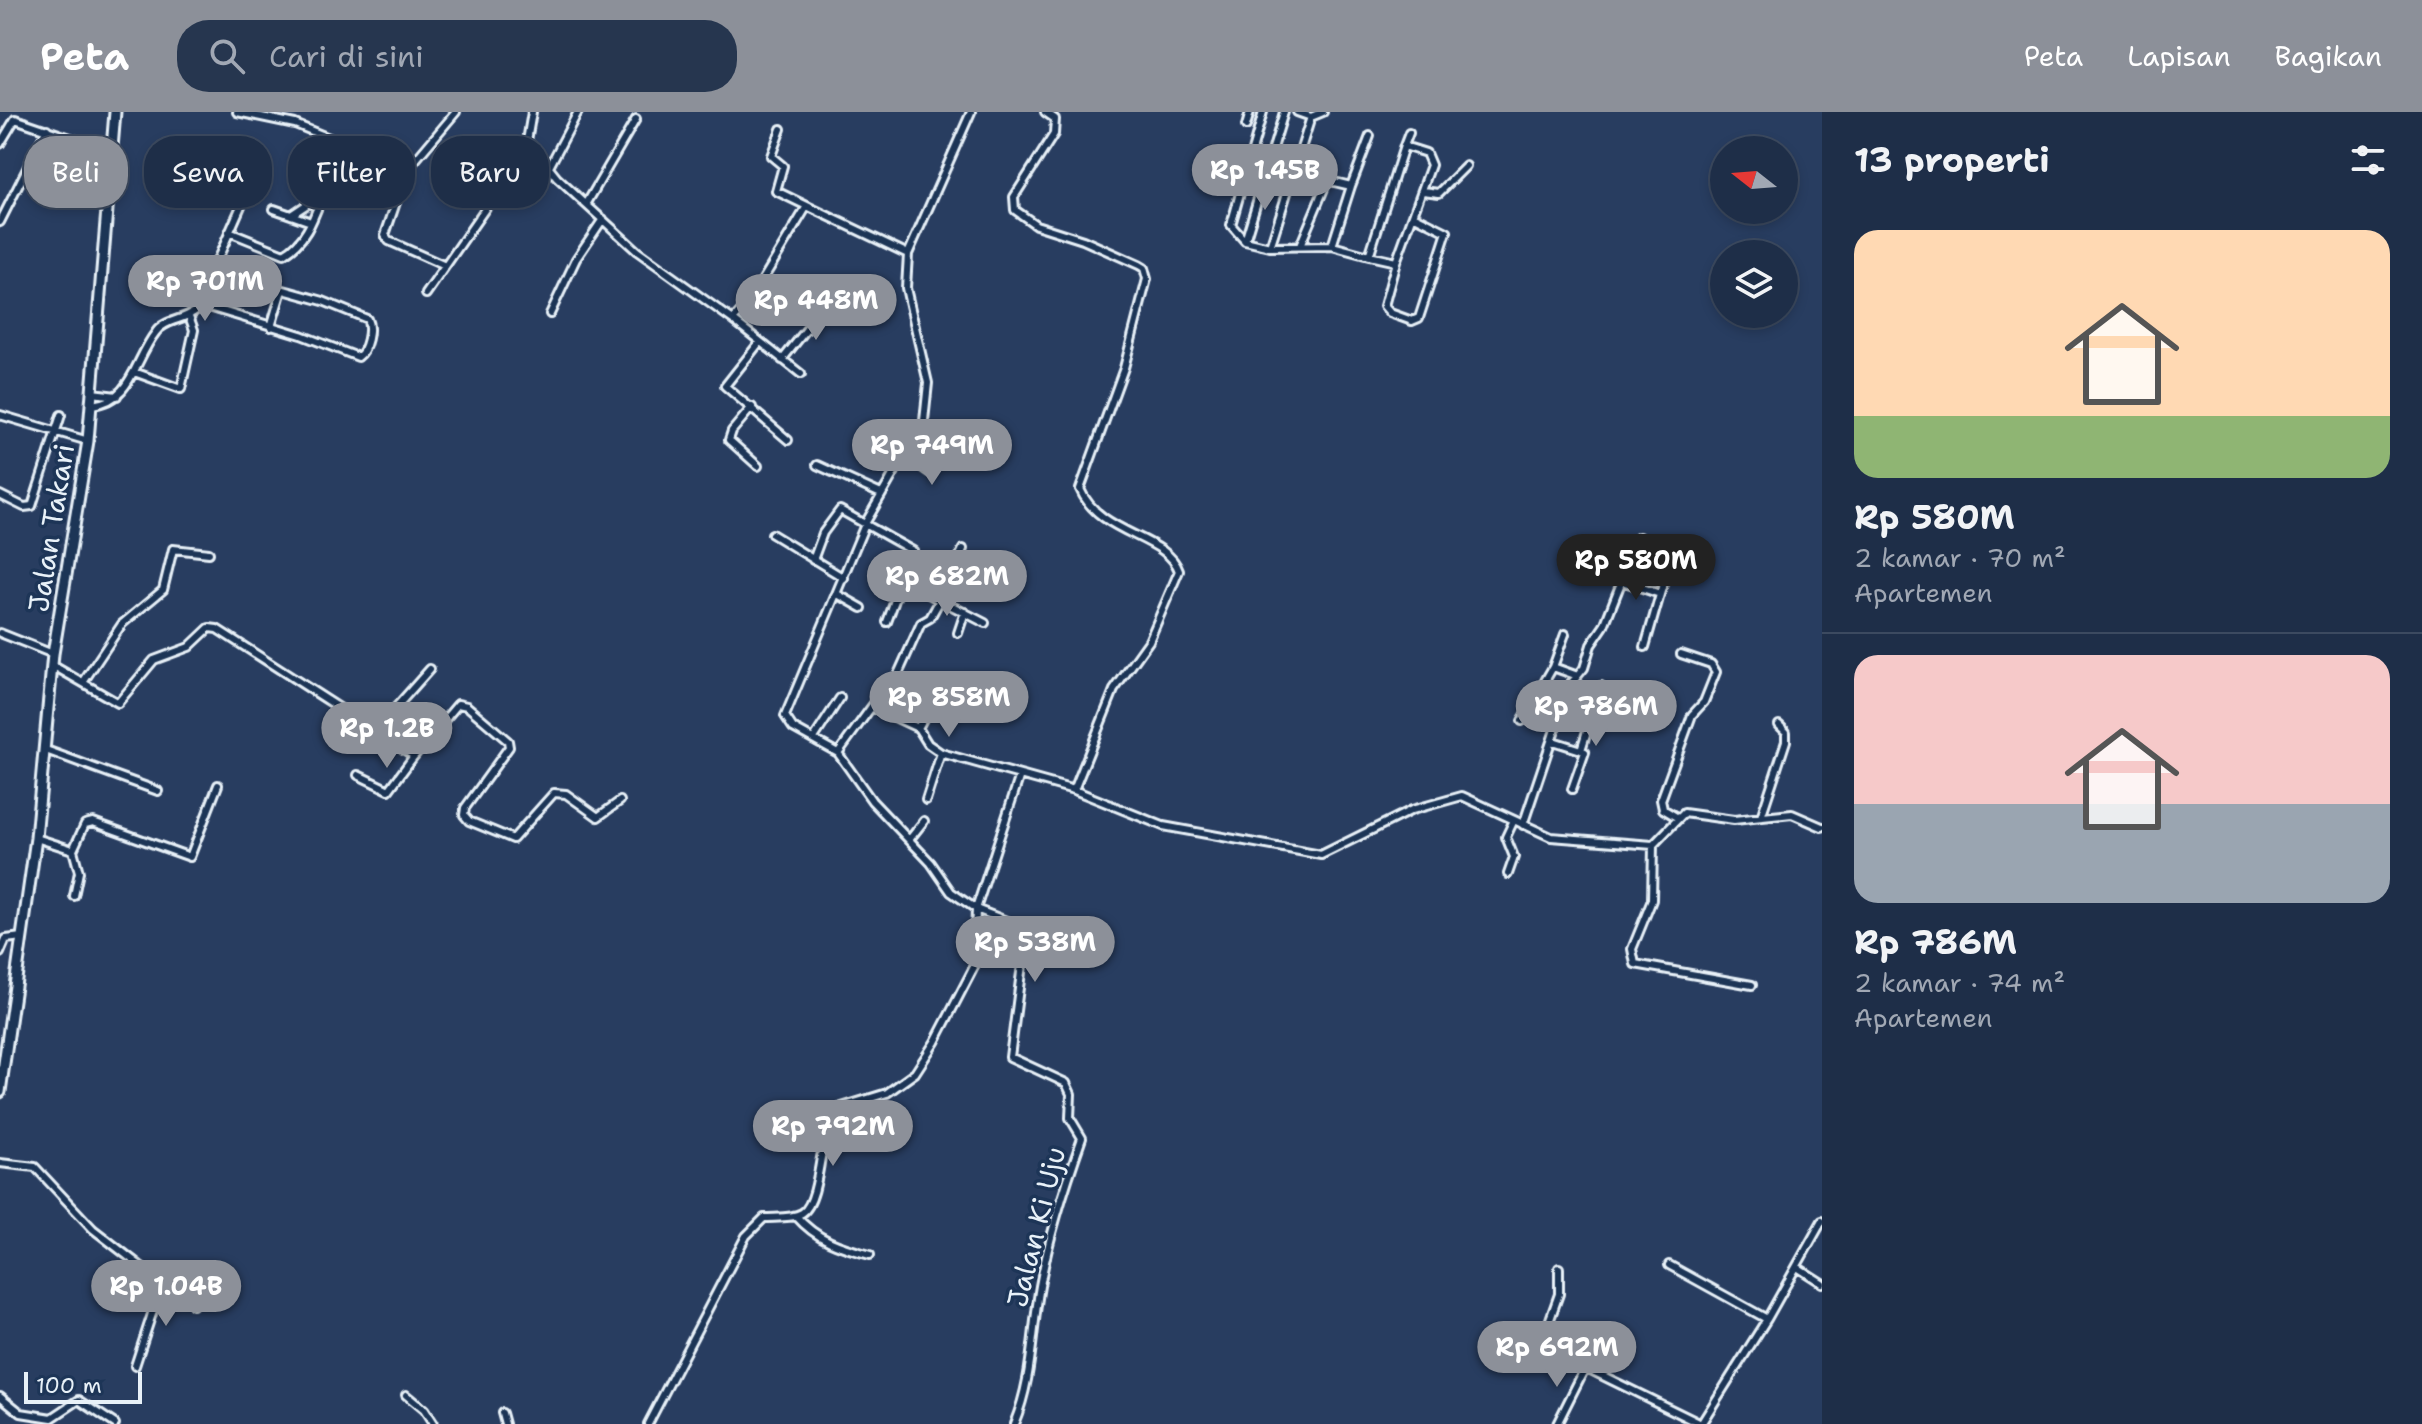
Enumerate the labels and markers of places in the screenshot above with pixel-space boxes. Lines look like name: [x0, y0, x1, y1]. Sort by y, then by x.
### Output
pin: Rp 1.45B: [1182, 144, 1348, 212]
pin: Rp 701M: [131, 255, 279, 323]
pin: Rp 448M: [742, 274, 890, 342]
pin: Rp 749M: [858, 419, 1006, 487]
pin: Rp 580M: [1562, 534, 1710, 602]
pin: Rp 682M: [873, 550, 1021, 618]
pin: Rp 858M: [875, 671, 1023, 739]
pin: Rp 786M: [1522, 680, 1670, 748]
pin: Rp 1.2B: [313, 702, 461, 770]
pin: Rp 538M: [961, 916, 1109, 984]
pin: Rp 792M: [759, 1100, 907, 1168]
pin: Rp 1.04B: [83, 1260, 249, 1328]
pin: Rp 692M: [1483, 1321, 1631, 1389]

